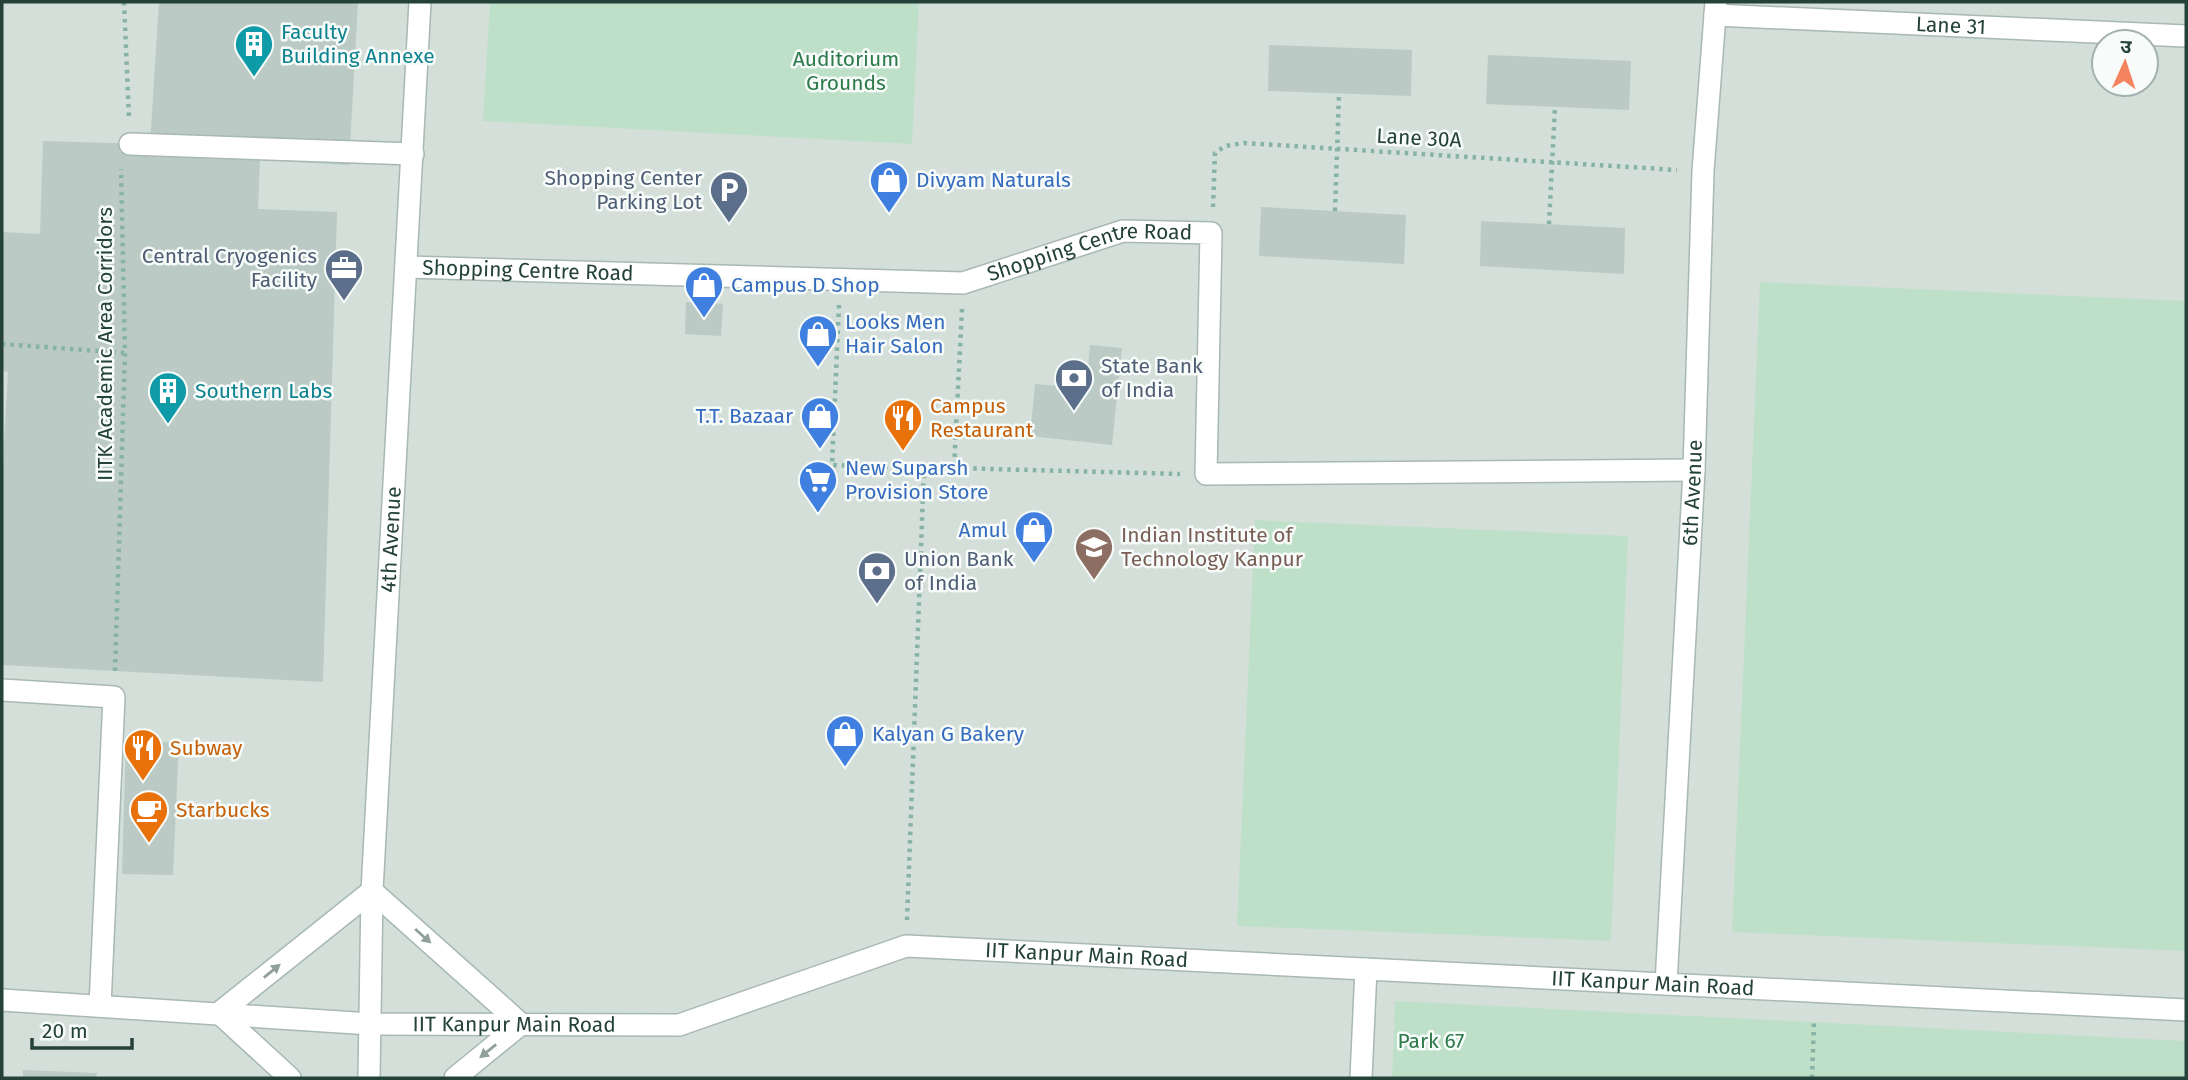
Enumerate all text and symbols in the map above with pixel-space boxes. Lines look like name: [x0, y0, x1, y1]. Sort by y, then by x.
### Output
street label: Lane 31: [1915, 11, 1986, 40]
place label: Faculty Building Annexe: [281, 19, 435, 69]
building icon: Faculty Building Annexe: [233, 23, 275, 78]
north arrow: [2090, 28, 2160, 98]
text: उ: [2120, 35, 2133, 58]
park label: Auditorium Grounds: [793, 46, 899, 96]
street label: Lane 30A: [1376, 123, 1462, 153]
shop icon: Divyam Naturals: [868, 159, 910, 214]
place label: Shopping Center Parking Lot: [544, 165, 702, 215]
place label: Divyam Naturals: [916, 167, 1071, 193]
parking icon: Shopping Center Parking Lot: [708, 169, 750, 224]
street label: IITK Academic Area Corridors: [92, 207, 118, 481]
street label: Shopping Centre Road: [984, 218, 1193, 287]
place label: Central Cryogenics Facility: [142, 243, 318, 293]
office icon: Central Cryogenics Facility: [323, 247, 365, 302]
street label: Shopping Centre Road: [422, 254, 634, 287]
shop icon: Campus D Shop: [683, 264, 725, 319]
place label: Campus D Shop: [731, 272, 880, 298]
place label: Looks Men Hair Salon: [845, 309, 946, 359]
shop icon: Looks Men Hair Salon: [797, 313, 839, 368]
place label: State Bank of India: [1101, 353, 1203, 403]
bank icon: State Bank of India: [1053, 357, 1095, 412]
building icon: Southern Labs: [147, 370, 189, 425]
place label: Southern Labs: [195, 378, 332, 404]
place label: Campus Restaurant: [930, 393, 1034, 443]
shop icon: T.T. Bazaar: [799, 395, 841, 450]
restaurant icon: Campus Restaurant: [882, 397, 924, 452]
place label: T.T. Bazaar: [696, 403, 793, 429]
street label: 6th Avenue: [1677, 439, 1708, 547]
place label: New Suparsh Provision Store: [845, 455, 988, 505]
supermarket icon: New Suparsh Provision Store: [797, 459, 839, 514]
street label: 4th Avenue: [375, 486, 407, 593]
shop icon: Amul: [1013, 509, 1055, 564]
place label: Amul: [959, 517, 1007, 543]
place label: Indian Institute of Technology Kanpur: [1121, 522, 1303, 572]
school or university icon: Indian Institute of Technology Kanpur: [1073, 526, 1115, 581]
place label: Union Bank of India: [904, 546, 1014, 596]
bank icon: Union Bank of India: [856, 550, 898, 605]
shop icon: Kalyan G Bakery: [824, 713, 866, 768]
place label: Kalyan G Bakery: [872, 721, 1025, 747]
restaurant icon: Subway: [122, 727, 164, 782]
place label: Subway: [170, 735, 243, 761]
cafe icon: Starbucks: [128, 789, 170, 844]
place label: Starbucks: [176, 797, 270, 823]
one-way arrow: [414, 928, 431, 944]
street label: IIT Kanpur Main Road: [984, 937, 1189, 973]
one-way arrow: [263, 964, 281, 978]
street label: IIT Kanpur Main Road: [1551, 965, 1755, 1001]
scale bar: [32, 1006, 131, 1050]
street label: IIT Kanpur Main Road: [413, 1011, 616, 1038]
text: 20 m: [42, 1018, 88, 1044]
park label: Park 67: [1398, 1028, 1464, 1054]
one-way arrow: [480, 1043, 497, 1058]

